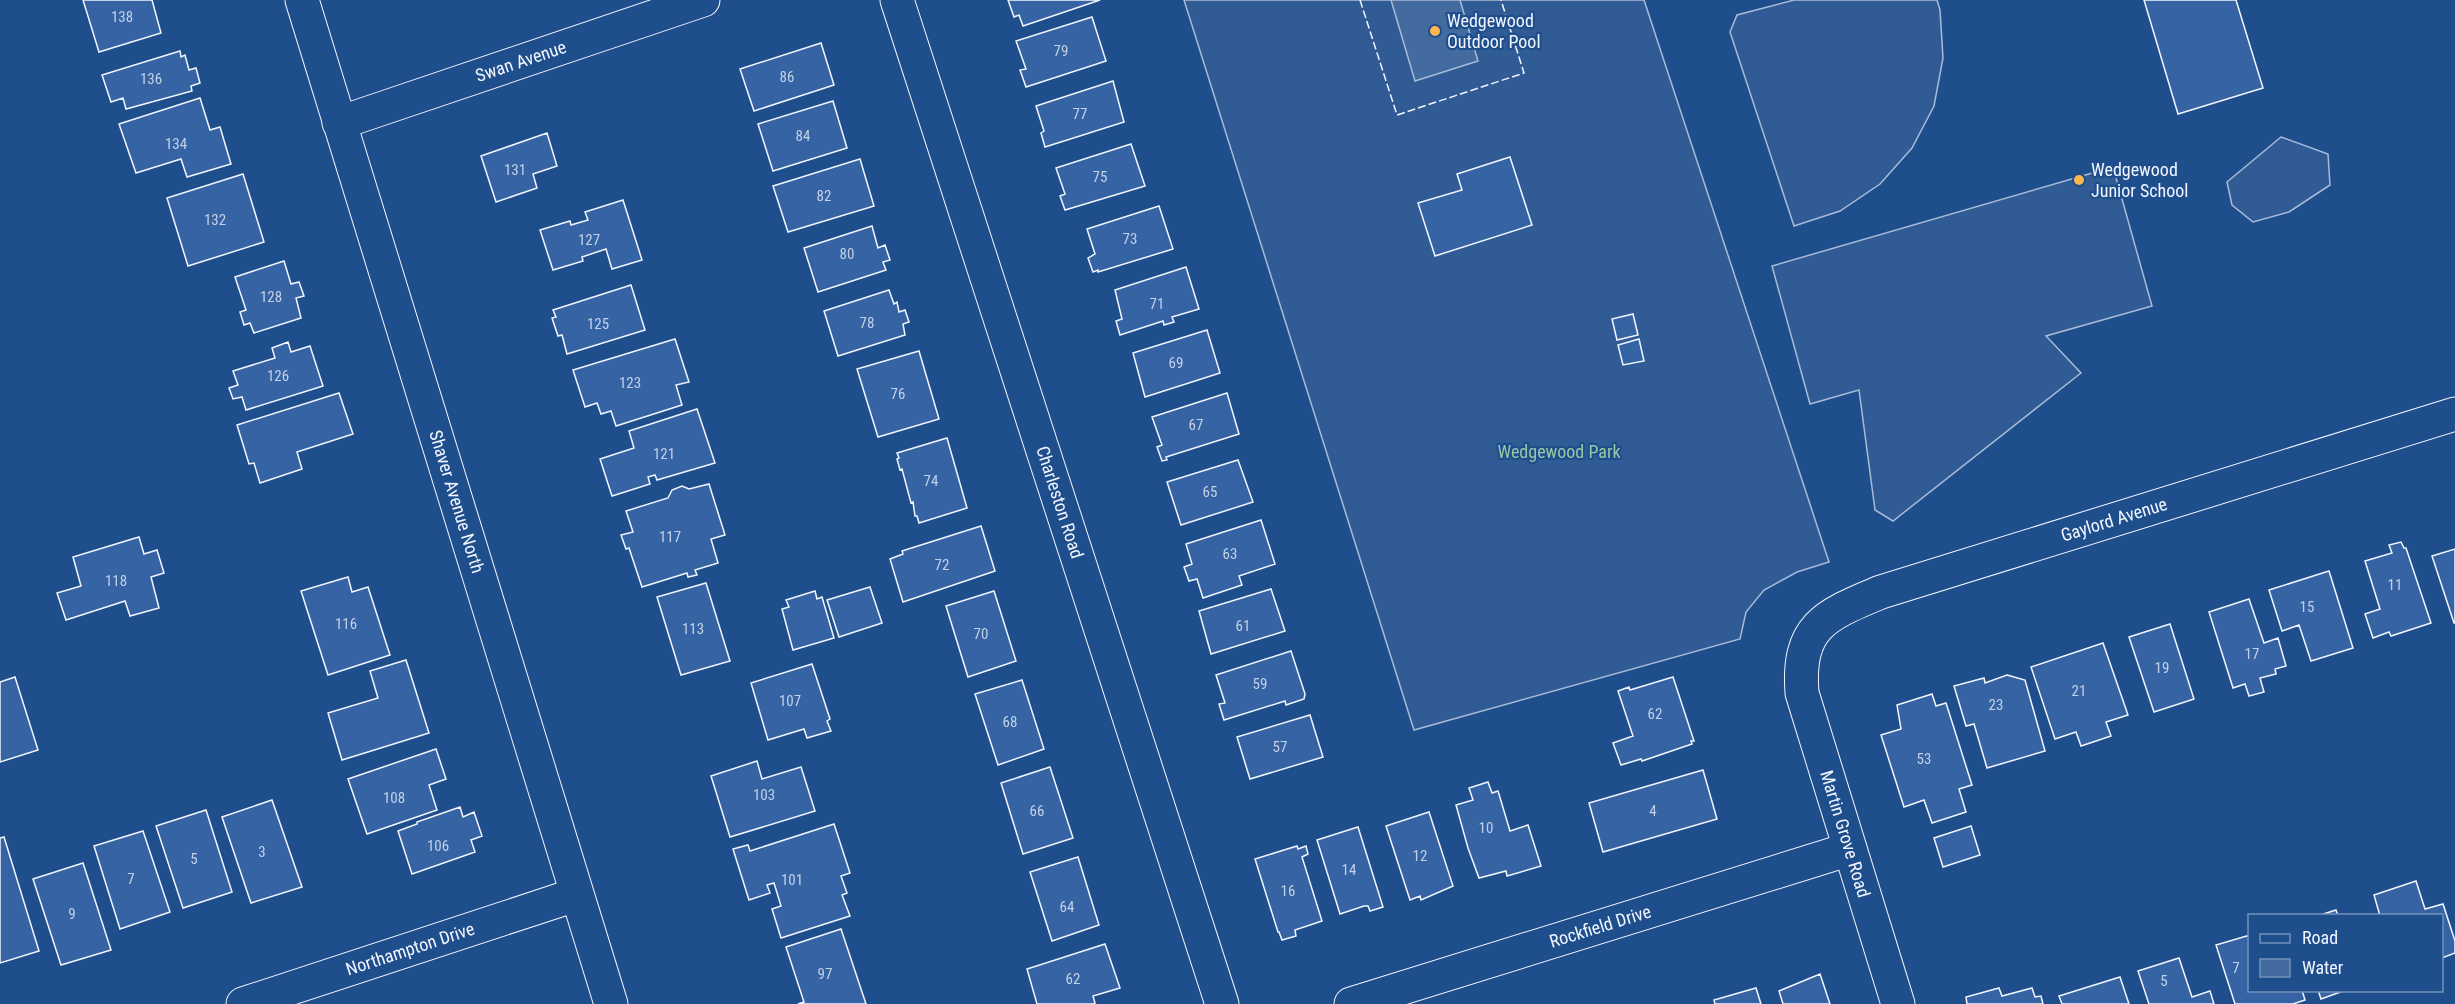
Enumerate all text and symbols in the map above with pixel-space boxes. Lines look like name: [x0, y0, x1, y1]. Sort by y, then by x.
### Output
house number: 138: [111, 8, 133, 26]
place label: Wedgewood Outdoor Pool: [1447, 10, 1541, 52]
marker: Wedgewood Outdoor Pool: [1428, 24, 1442, 38]
street label: Swan Avenue: [473, 36, 569, 86]
house number: 79: [1054, 42, 1068, 60]
house number: 86: [780, 68, 794, 86]
house number: 136: [140, 70, 162, 88]
house number: 77: [1073, 105, 1087, 123]
house number: 84: [796, 127, 810, 145]
house number: 134: [165, 135, 187, 153]
place label: Wedgewood Junior School: [2091, 159, 2188, 201]
house number: 131: [504, 161, 526, 179]
house number: 75: [1093, 168, 1107, 186]
marker: Wedgewood Junior School: [2072, 173, 2086, 187]
house number: 82: [817, 187, 831, 205]
house number: 132: [204, 211, 226, 229]
house number: 73: [1123, 230, 1137, 248]
house number: 127: [578, 231, 600, 249]
house number: 80: [840, 245, 854, 263]
house number: 128: [260, 288, 282, 306]
house number: 71: [1150, 295, 1164, 313]
house number: 78: [860, 314, 874, 332]
house number: 125: [587, 315, 609, 333]
house number: 69: [1169, 354, 1183, 372]
house number: 126: [267, 367, 289, 385]
house number: 123: [619, 374, 641, 392]
house number: 76: [891, 385, 905, 403]
house number: 67: [1189, 416, 1203, 434]
street label: Shaver Avenue North: [425, 428, 489, 576]
park label: Wedgewood Park: [1497, 441, 1621, 462]
street label: Charleston Road: [1032, 443, 1088, 561]
house number: 121: [653, 445, 675, 463]
house number: 74: [924, 472, 938, 490]
house number: 65: [1203, 483, 1217, 501]
street label: Gaylord Avenue: [2058, 493, 2169, 546]
house number: 117: [659, 528, 681, 546]
house number: 63: [1223, 545, 1237, 563]
house number: 72: [935, 556, 949, 574]
house number: 118: [105, 572, 127, 590]
house number: 11: [2388, 576, 2402, 594]
house number: 15: [2300, 598, 2314, 616]
house number: 116: [335, 615, 357, 633]
house number: 61: [1236, 617, 1250, 635]
house number: 113: [682, 620, 704, 638]
house number: 70: [974, 625, 988, 643]
house number: 17: [2245, 645, 2259, 663]
house number: 19: [2155, 659, 2169, 677]
house number: 59: [1253, 675, 1267, 693]
house number: 21: [2072, 682, 2086, 700]
house number: 107: [779, 692, 801, 710]
house number: 23: [1989, 696, 2003, 714]
house number: 62: [1648, 705, 1662, 723]
house number: 68: [1003, 713, 1017, 731]
house number: 57: [1273, 738, 1287, 756]
house number: 53: [1917, 750, 1931, 768]
street label: Martin Grove Road: [1816, 768, 1875, 900]
house number: 103: [753, 786, 775, 804]
house number: 108: [383, 789, 405, 807]
house number: 66: [1030, 802, 1044, 820]
house number: 4: [1649, 802, 1657, 820]
house number: 10: [1479, 819, 1493, 837]
house number: 106: [427, 837, 449, 855]
house number: 3: [258, 843, 266, 861]
house number: 12: [1413, 847, 1427, 865]
house number: 5: [190, 850, 198, 868]
house number: 14: [1342, 861, 1356, 879]
house number: 7: [127, 870, 135, 888]
house number: 101: [781, 871, 803, 889]
house number: 16: [1281, 882, 1295, 900]
house number: 64: [1060, 898, 1074, 916]
street label: Rockfield Drive: [1547, 900, 1654, 952]
house number: 9: [68, 905, 76, 923]
legend: [2248, 914, 2443, 992]
street label: Northampton Drive: [343, 918, 477, 980]
text: Road: [2302, 927, 2338, 948]
text: Water: [2302, 957, 2344, 978]
house number: 7: [2232, 959, 2240, 977]
house number: 97: [818, 965, 832, 983]
house number: 62: [1066, 970, 1080, 988]
house number: 5: [2160, 972, 2168, 990]

